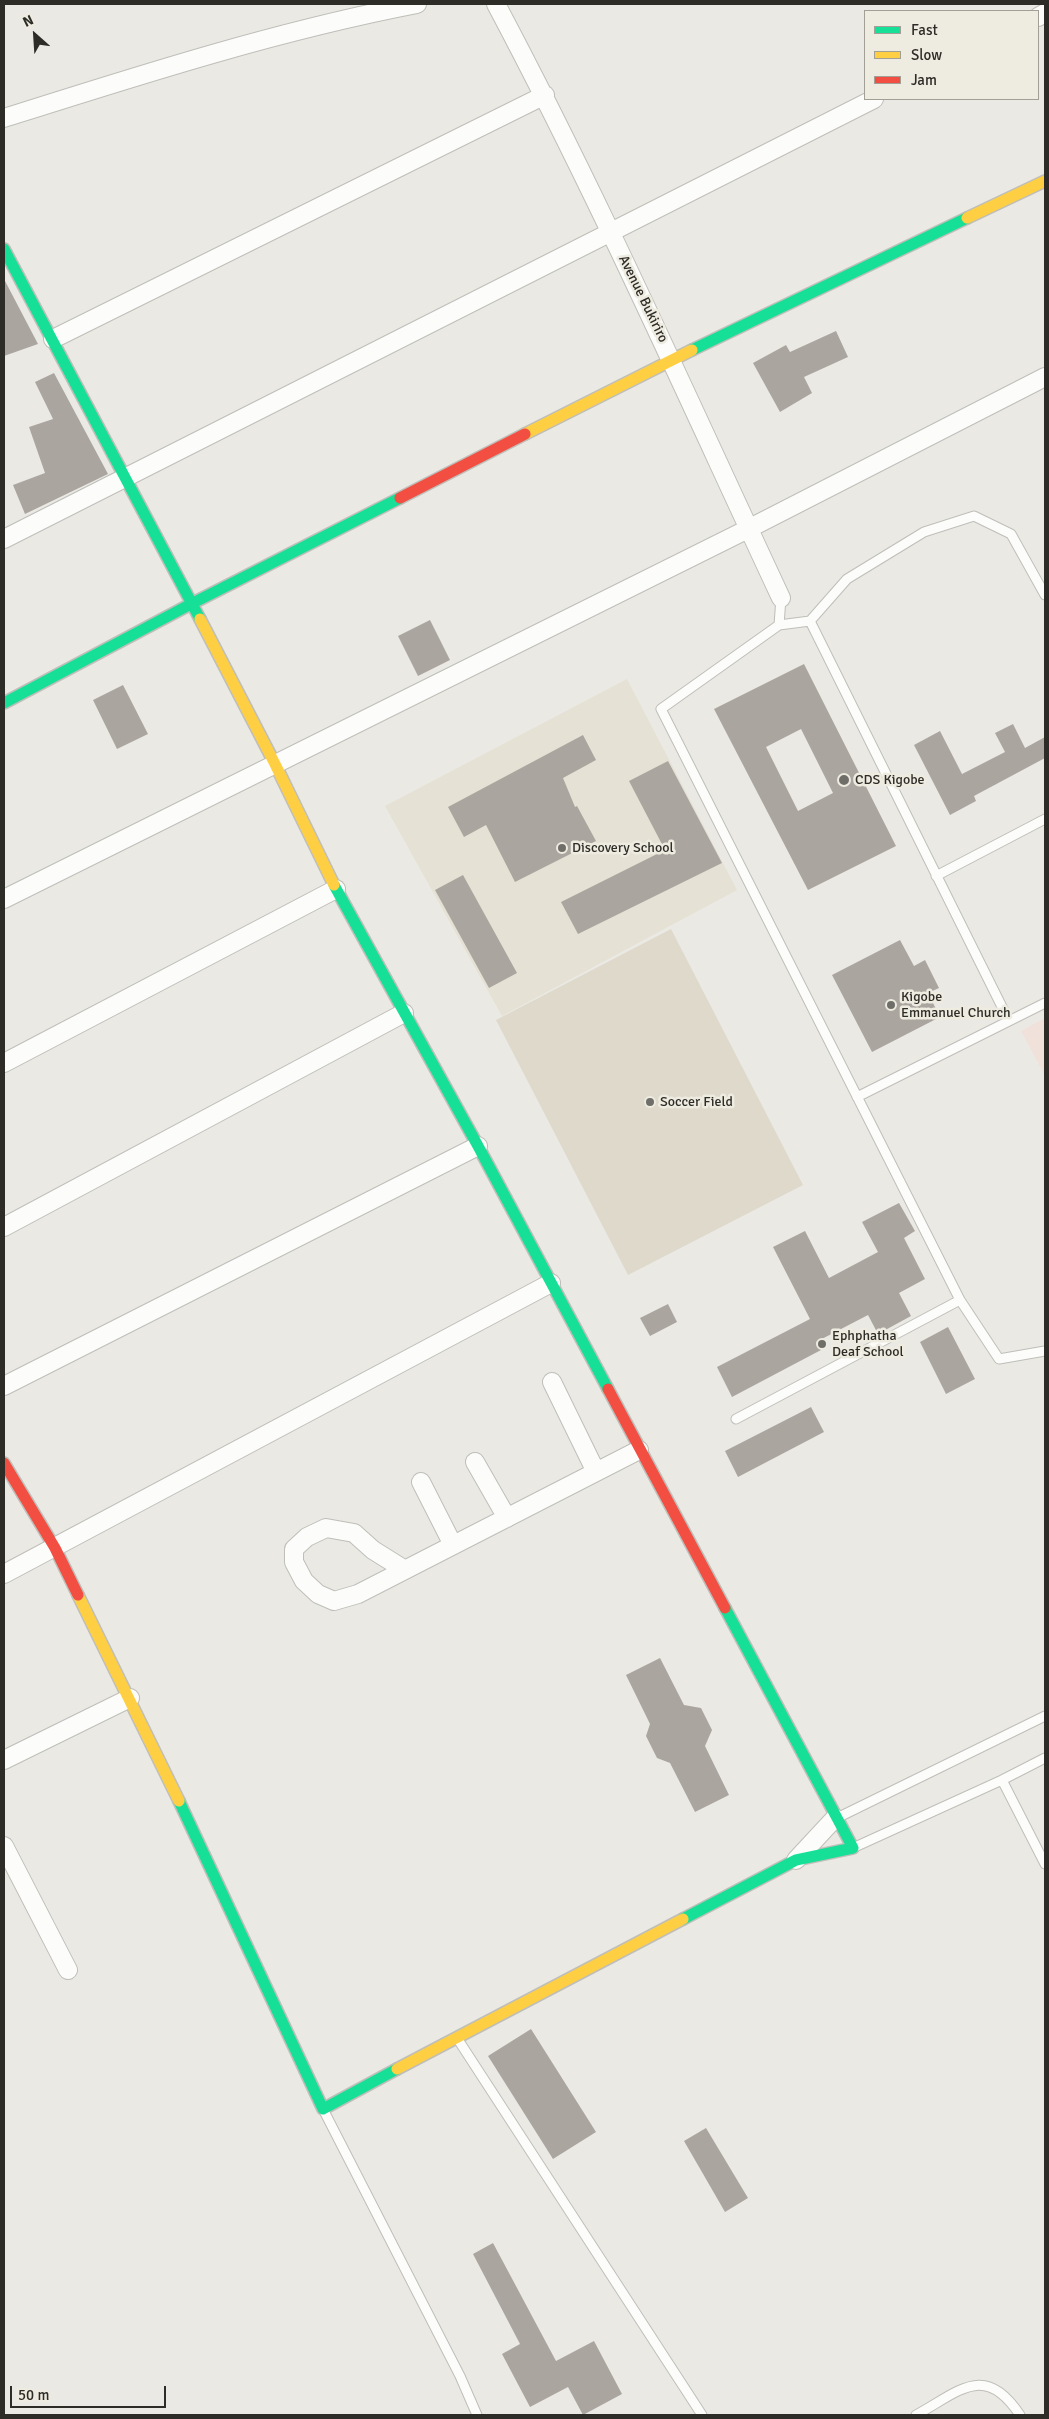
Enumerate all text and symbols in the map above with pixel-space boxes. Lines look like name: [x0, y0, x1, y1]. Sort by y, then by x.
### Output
north arrow: [10, 10, 60, 60]
legend: [864, 10, 1039, 100]
text: N: [20, 11, 36, 31]
text: Fast: [911, 21, 938, 39]
text: Slow: [911, 46, 942, 64]
text: Jam: [911, 71, 937, 89]
street label: Avenue Bukiriro: [615, 253, 671, 345]
place label: CDS Kigobe: [855, 772, 925, 788]
marker: CDS Kigobe: [837, 773, 851, 787]
place label: Discovery School: [572, 840, 674, 856]
marker: Discovery School: [556, 842, 568, 854]
place label: Kigobe Emmanuel Church: [901, 989, 1011, 1022]
marker: Kigobe Emmanuel Church: [885, 999, 897, 1011]
place label: Soccer Field: [660, 1094, 733, 1110]
marker: Soccer Field: [644, 1096, 656, 1108]
place label: Ephphatha Deaf School: [832, 1328, 904, 1360]
marker: Ephphatha Deaf School: [816, 1338, 828, 1350]
scale bar: [12, 2376, 169, 2408]
text: 50 m: [18, 2386, 49, 2404]

